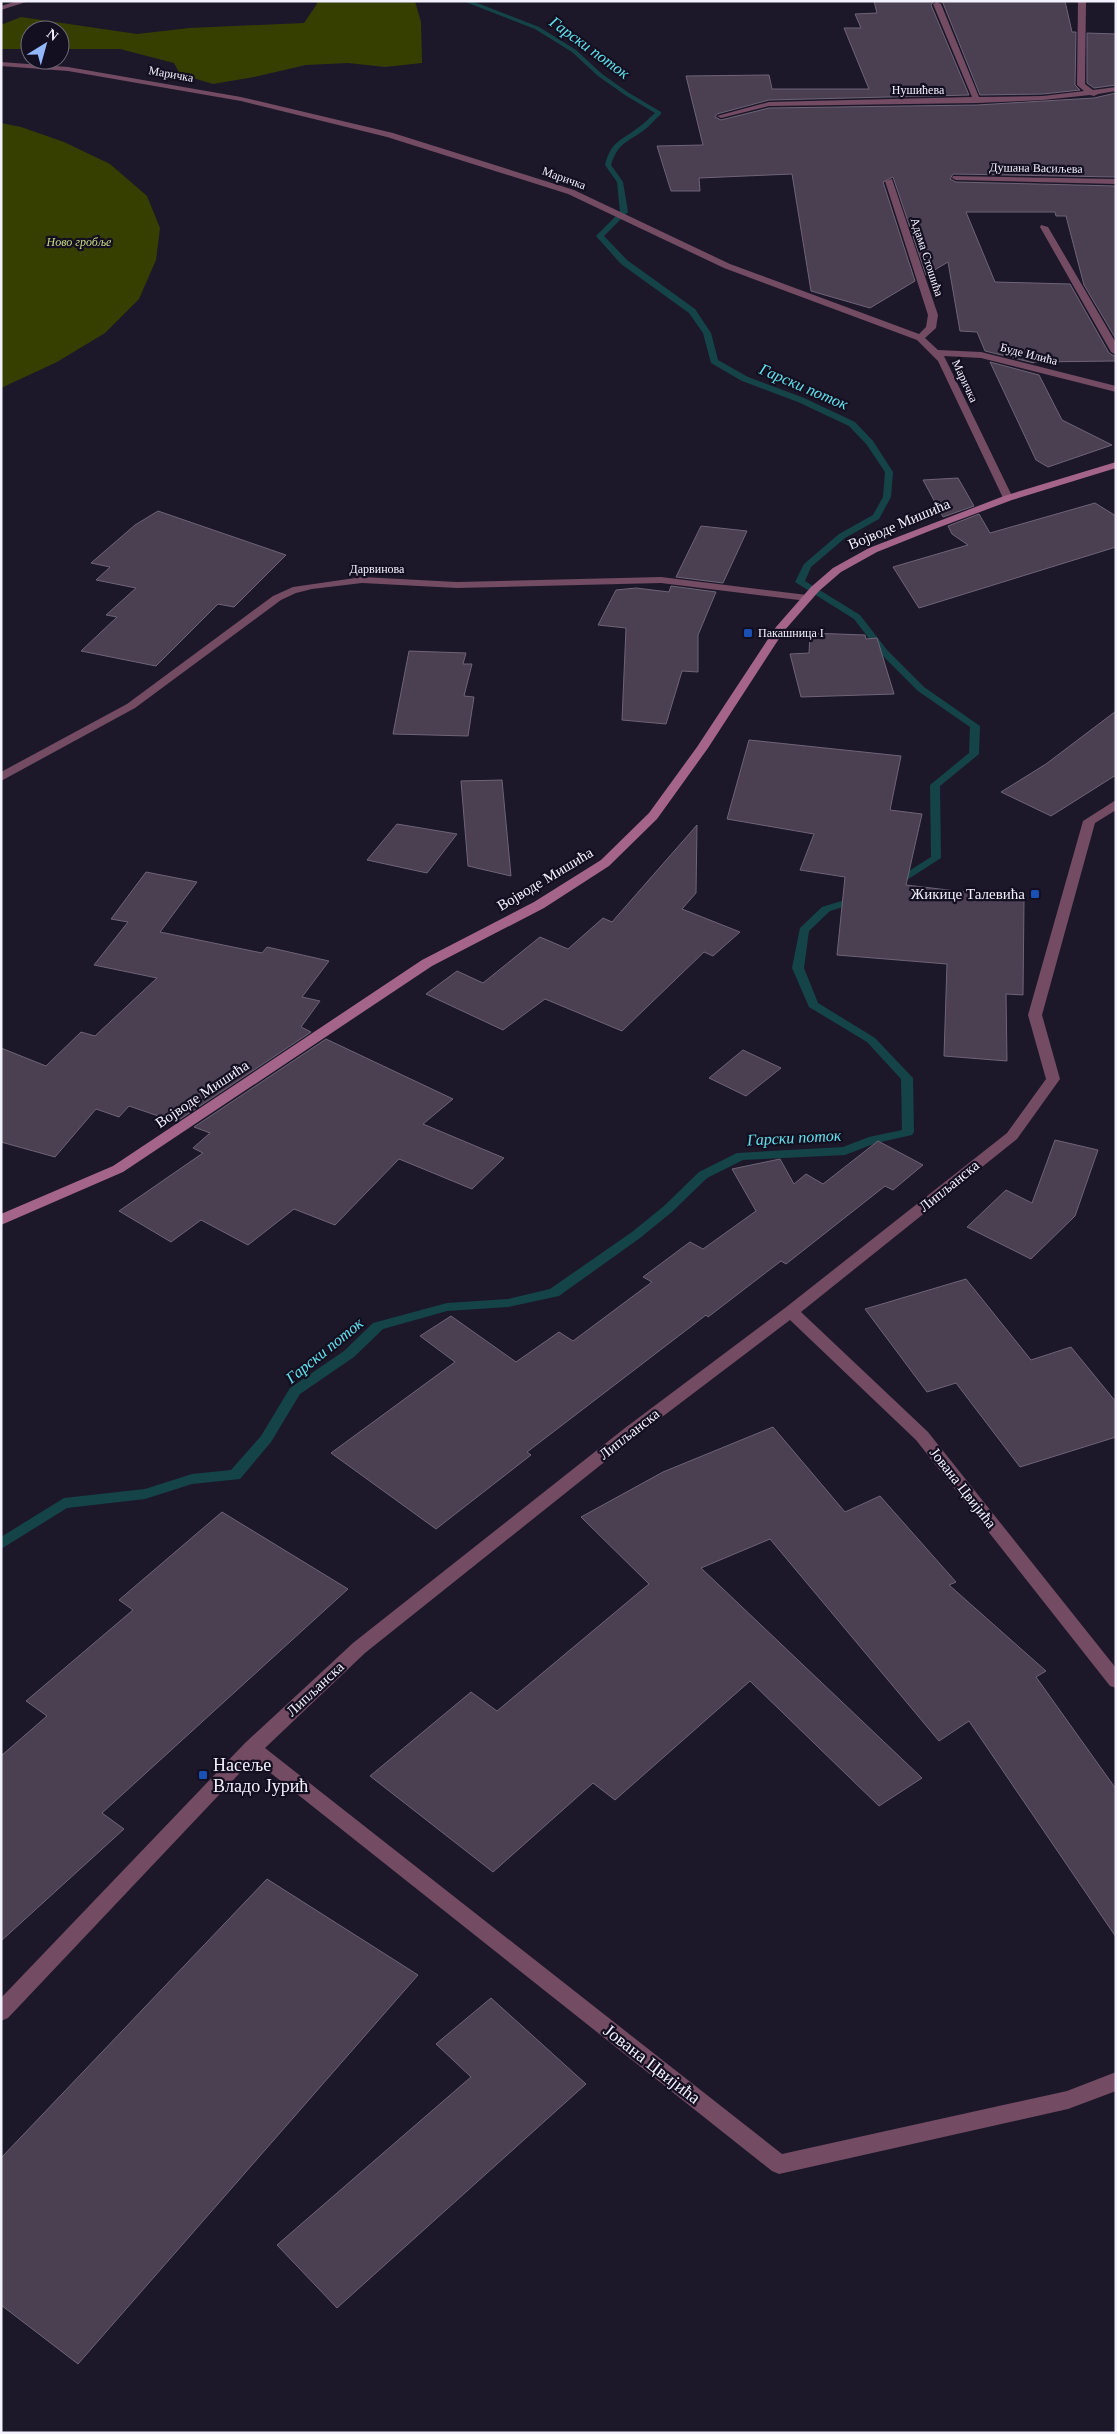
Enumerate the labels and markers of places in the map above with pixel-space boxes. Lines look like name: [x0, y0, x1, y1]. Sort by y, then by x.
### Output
place label: Пакашница I: [758, 626, 824, 640]
marker: Пакашница I: [742, 627, 754, 639]
place label: Жикице Талевића: [911, 886, 1025, 902]
marker: Жикице Талевића: [1029, 888, 1041, 900]
place label: Насеље Владо Јурић: [213, 1755, 308, 1796]
marker: Насеље Владо Јурић: [197, 1769, 209, 1781]

